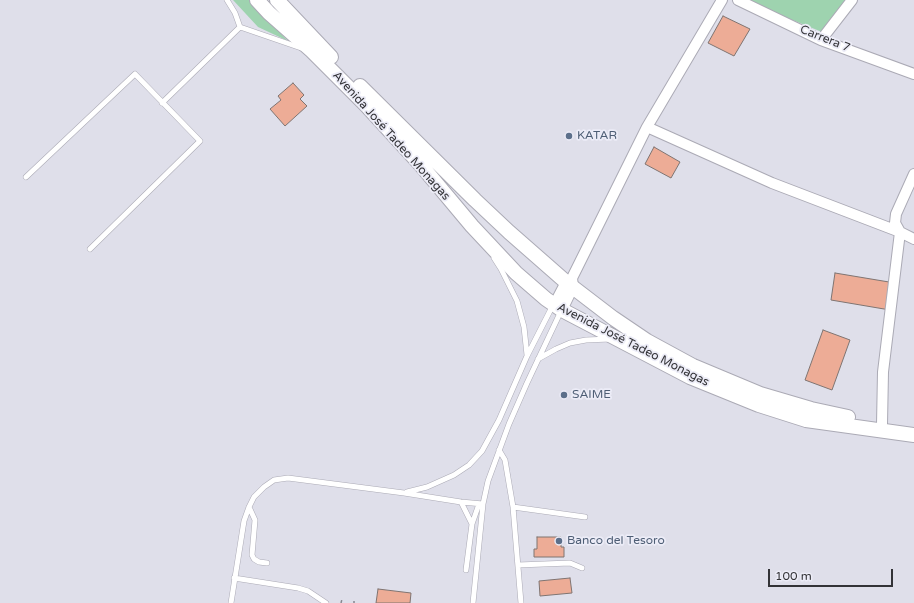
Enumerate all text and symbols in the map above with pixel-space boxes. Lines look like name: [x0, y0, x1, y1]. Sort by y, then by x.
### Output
street label: Carrera 7: [798, 22, 852, 56]
street label: Avenida José Tadeo Monagas: [329, 69, 453, 203]
place label: KATAR: [577, 129, 617, 143]
marker: KATAR: [564, 131, 574, 141]
street label: Avenida José Tadeo Monagas: [555, 300, 711, 390]
place label: SAIME: [572, 388, 611, 402]
marker: SAIME: [559, 390, 569, 400]
place label: Banco del Tesoro: [567, 534, 665, 548]
marker: Banco del Tesoro: [554, 536, 564, 546]
scale bar: [770, 561, 895, 587]
text: 100 m: [775, 569, 812, 583]

